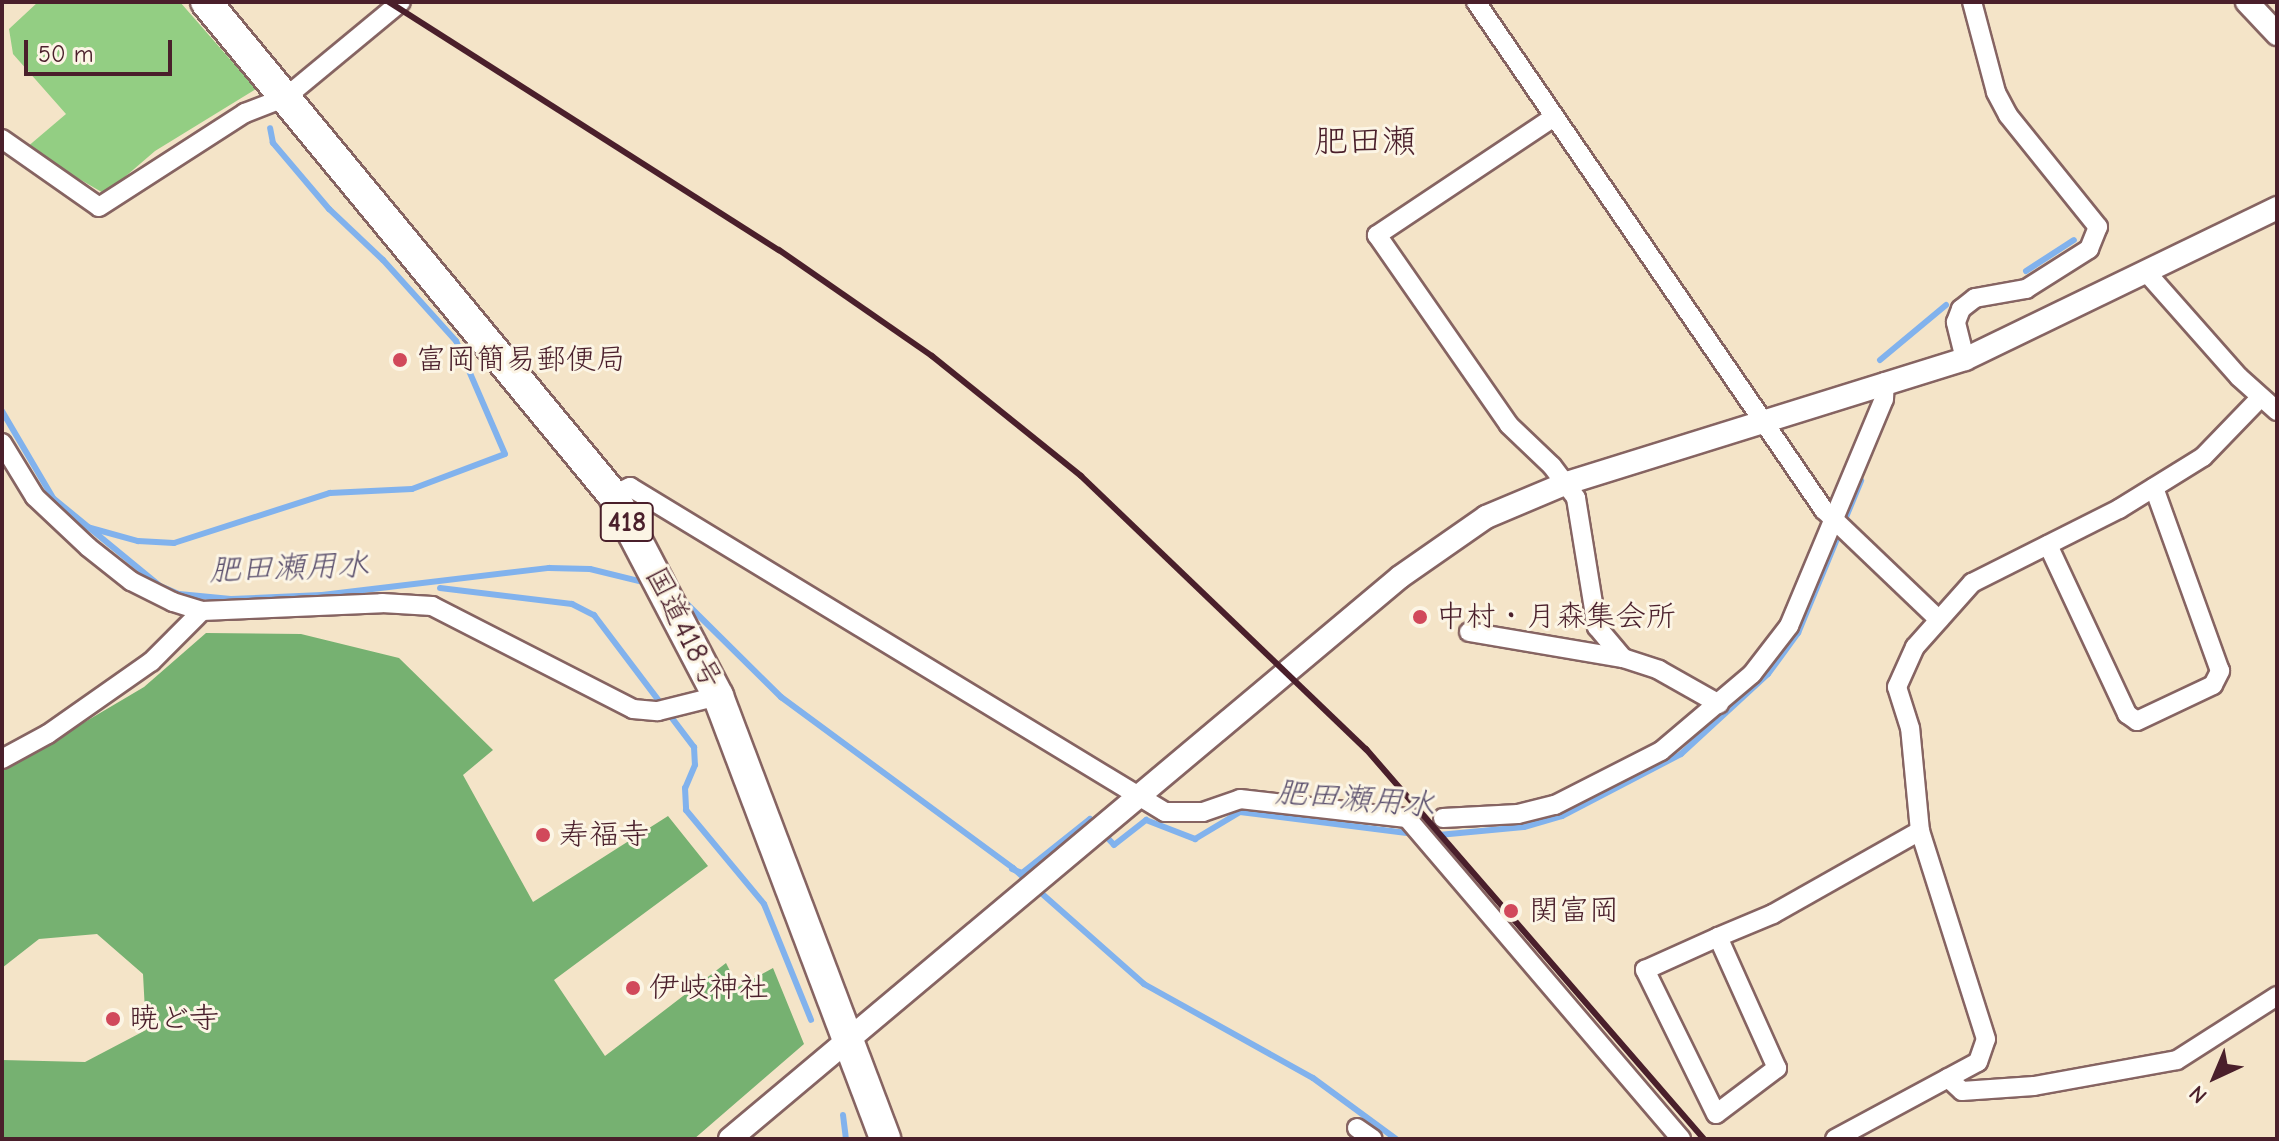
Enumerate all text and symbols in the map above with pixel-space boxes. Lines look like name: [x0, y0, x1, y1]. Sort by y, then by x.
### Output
scale bar: [28, 24, 176, 74]
text: 50 m: [38, 40, 94, 68]
district label: 肥田瀬: [1314, 122, 1416, 162]
place label: 富岡簡易郵便局: [416, 342, 626, 378]
marker: 富岡簡易郵便局: [391, 351, 409, 369]
road number: 418: [599, 498, 655, 546]
water label: 肥田瀬用水: [208, 546, 370, 590]
street label: 国道418号: [637, 561, 729, 695]
place label: 中村・月森集会所: [1436, 599, 1676, 635]
marker: 中村・月森集会所: [1411, 608, 1429, 626]
water label: 肥田瀬用水: [1274, 773, 1436, 825]
place label: 寿福寺: [559, 817, 649, 853]
marker: 寿福寺: [534, 826, 552, 844]
place label: 関富岡: [1529, 893, 1619, 929]
marker: 関富岡: [1500, 900, 1522, 922]
place label: 伊岐神社: [649, 970, 769, 1006]
marker: 伊岐神社: [624, 979, 642, 997]
place label: 暁ど寺: [129, 1001, 219, 1037]
marker: 暁ど寺: [104, 1010, 122, 1028]
north arrow: [2175, 1037, 2255, 1117]
text: N: [2184, 1080, 2213, 1109]

